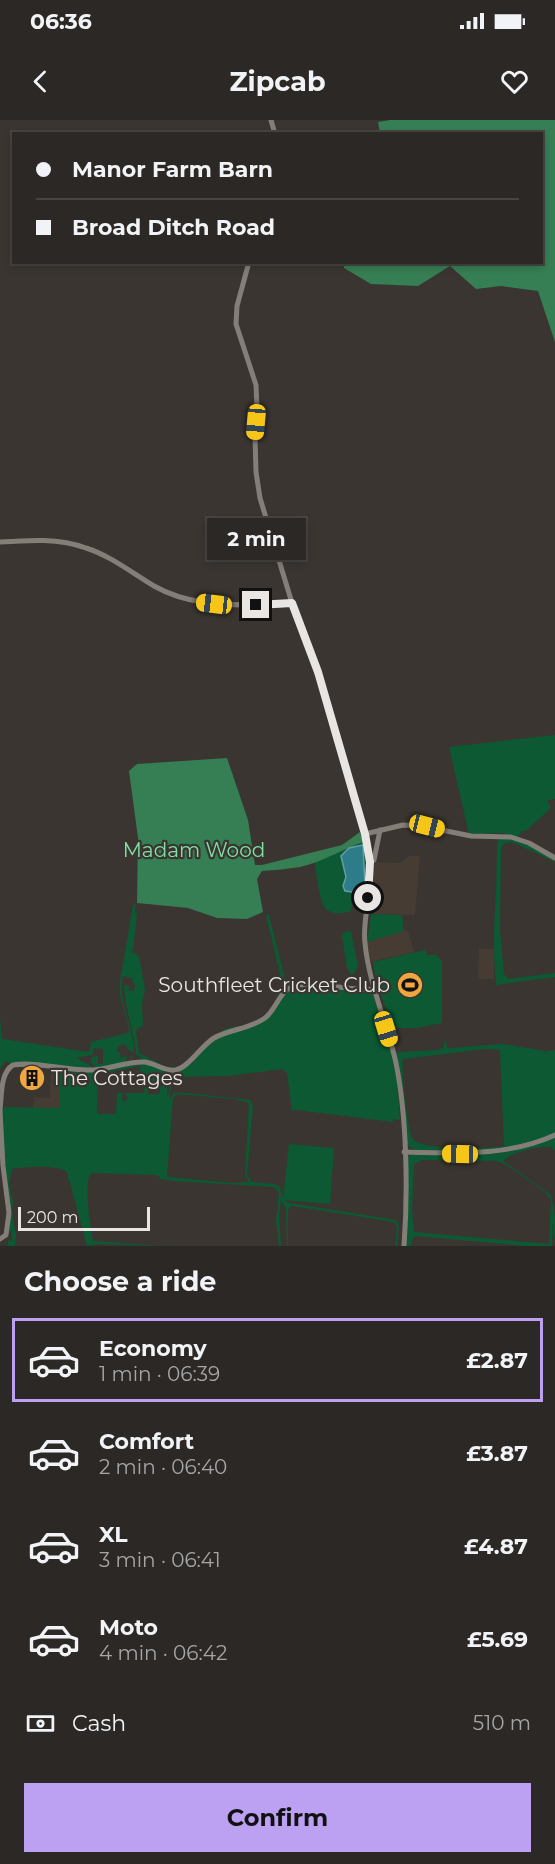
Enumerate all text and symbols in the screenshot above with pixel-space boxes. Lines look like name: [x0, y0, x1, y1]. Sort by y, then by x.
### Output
text: 06:36: [30, 8, 92, 35]
icon: back: [24, 65, 57, 98]
text: Zipcab: [229, 65, 326, 98]
icon: heart: [498, 65, 531, 98]
text: Manor Farm Barn: [72, 156, 273, 183]
text: Broad Ditch Road: [72, 214, 275, 241]
car: [245, 403, 267, 441]
callout: 2 min: [206, 518, 306, 560]
text: 2 min: [227, 527, 286, 551]
route end: [242, 591, 269, 618]
car: [195, 593, 233, 615]
car: [407, 813, 447, 839]
park label: Madam Wood: [123, 838, 265, 862]
route start: [354, 884, 381, 911]
sports icon: Southfleet Cricket Club: [395, 970, 425, 1000]
place label: Southfleet Cricket Club: [158, 973, 390, 997]
car: [372, 1009, 400, 1049]
building icon: The Cottages: [17, 1063, 47, 1093]
place label: The Cottages: [51, 1066, 183, 1090]
car: [442, 1145, 478, 1163]
scale bar: [18, 1204, 150, 1232]
text: 200 m: [27, 1208, 78, 1227]
text: Choose a ride: [24, 1265, 216, 1298]
icon: car: [27, 1333, 81, 1387]
text: Economy: [99, 1335, 207, 1362]
text: £2.87: [466, 1347, 528, 1374]
text: 1 min · 06:39: [99, 1362, 220, 1386]
icon: car: [27, 1426, 81, 1480]
text: Comfort: [99, 1428, 194, 1455]
text: £3.87: [466, 1440, 528, 1467]
text: 2 min · 06:40: [99, 1455, 227, 1479]
icon: car: [27, 1519, 81, 1573]
text: XL: [99, 1521, 128, 1548]
text: £4.87: [464, 1533, 528, 1560]
text: 3 min · 06:41: [99, 1548, 221, 1572]
icon: car: [27, 1612, 81, 1666]
text: Moto: [99, 1614, 158, 1641]
text: £5.69: [467, 1626, 528, 1653]
text: 4 min · 06:42: [99, 1641, 227, 1665]
icon: cash: [24, 1707, 57, 1740]
text: Cash: [72, 1710, 126, 1737]
text: 510 m: [473, 1711, 531, 1735]
button: Confirm: [24, 1783, 531, 1852]

